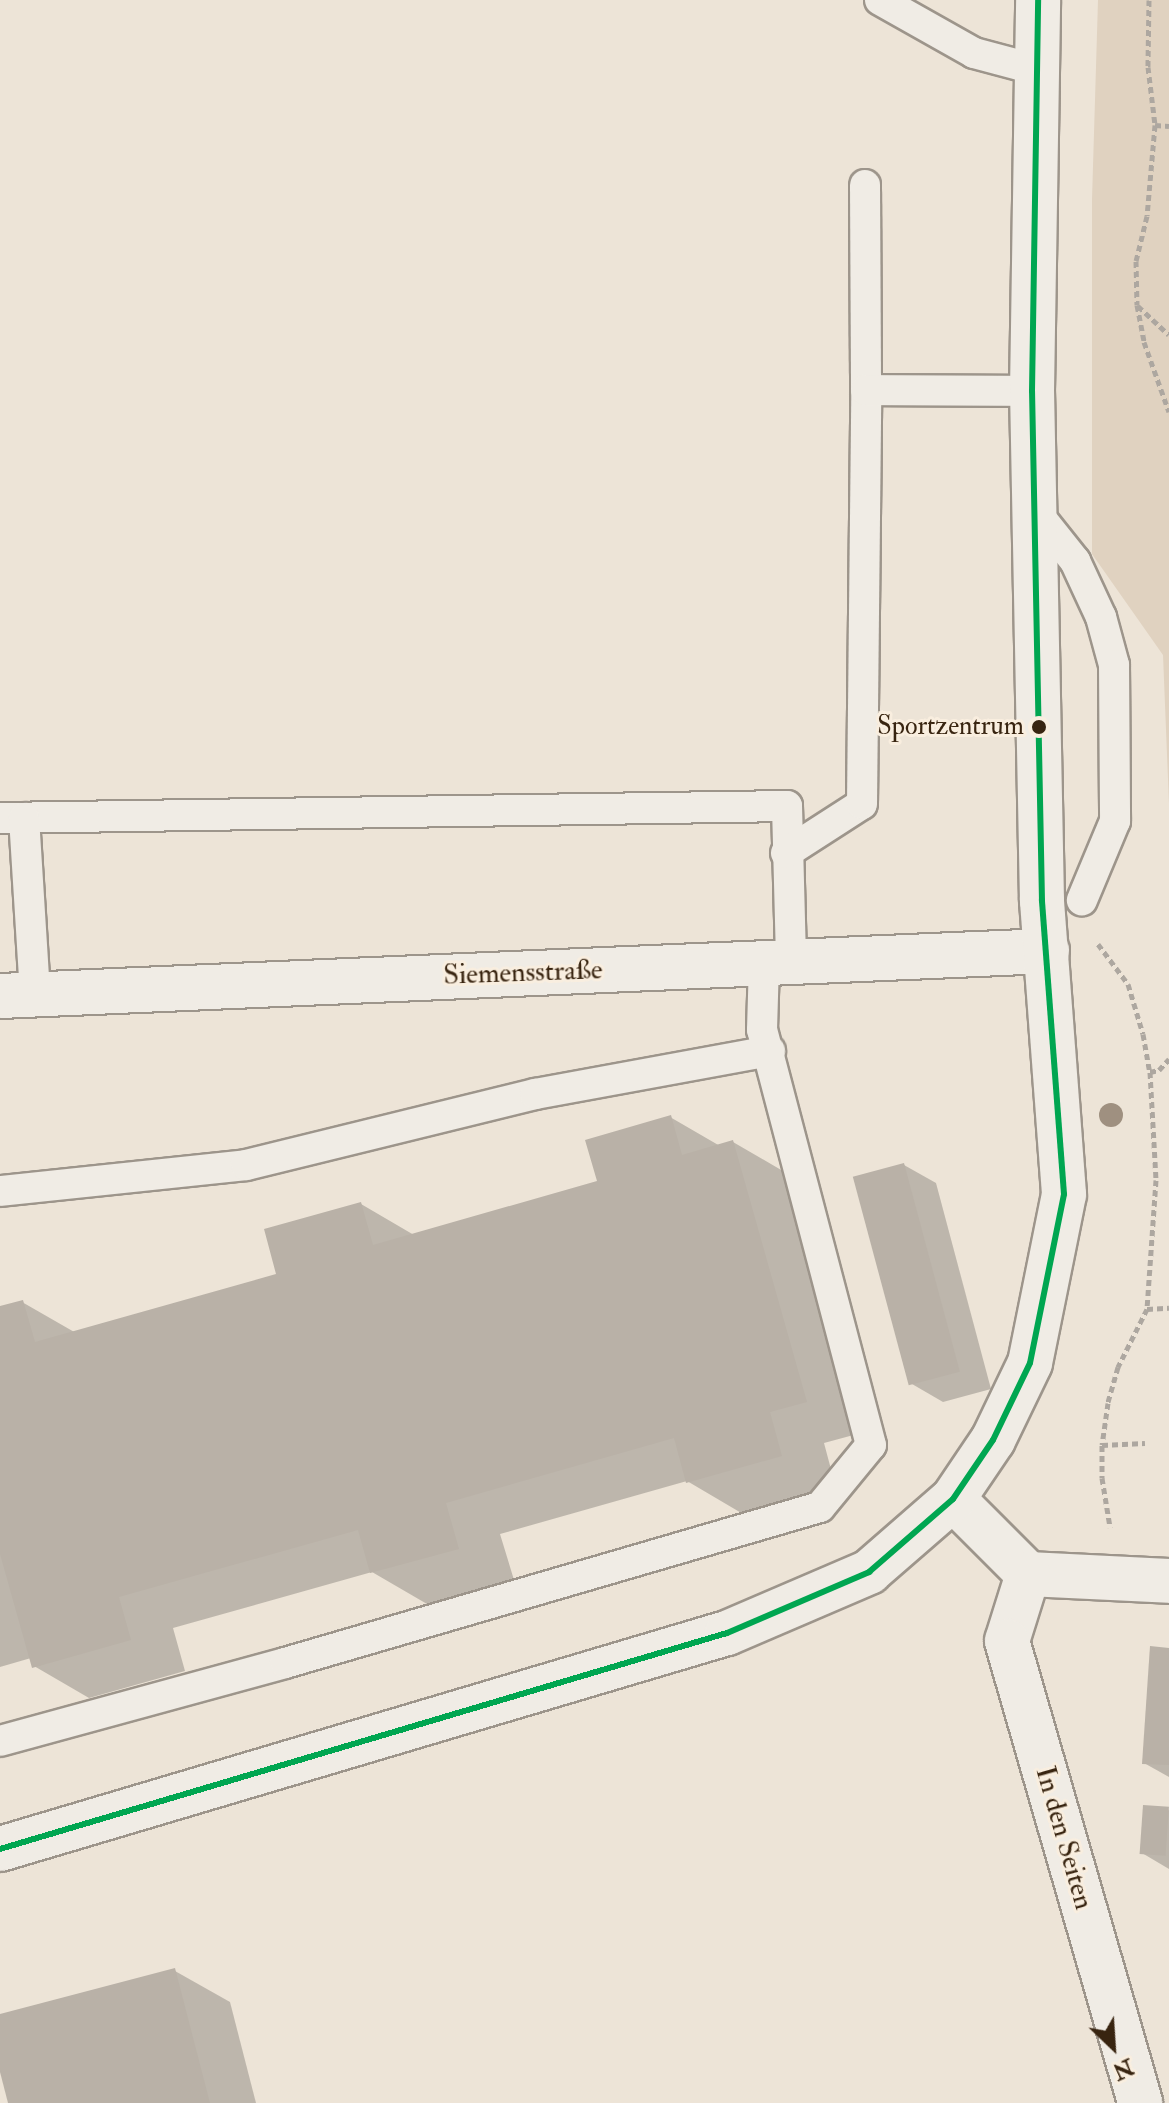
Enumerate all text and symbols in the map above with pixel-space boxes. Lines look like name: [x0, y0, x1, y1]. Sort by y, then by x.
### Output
place label: Sportzentrum: [877, 711, 1024, 743]
marker: Sportzentrum: [1031, 719, 1047, 735]
street label: Siemensstraße: [443, 953, 603, 993]
street label: In den Seiten: [1028, 1763, 1100, 1913]
north arrow: [1073, 2007, 1153, 2087]
text: N: [1108, 2052, 1138, 2086]

